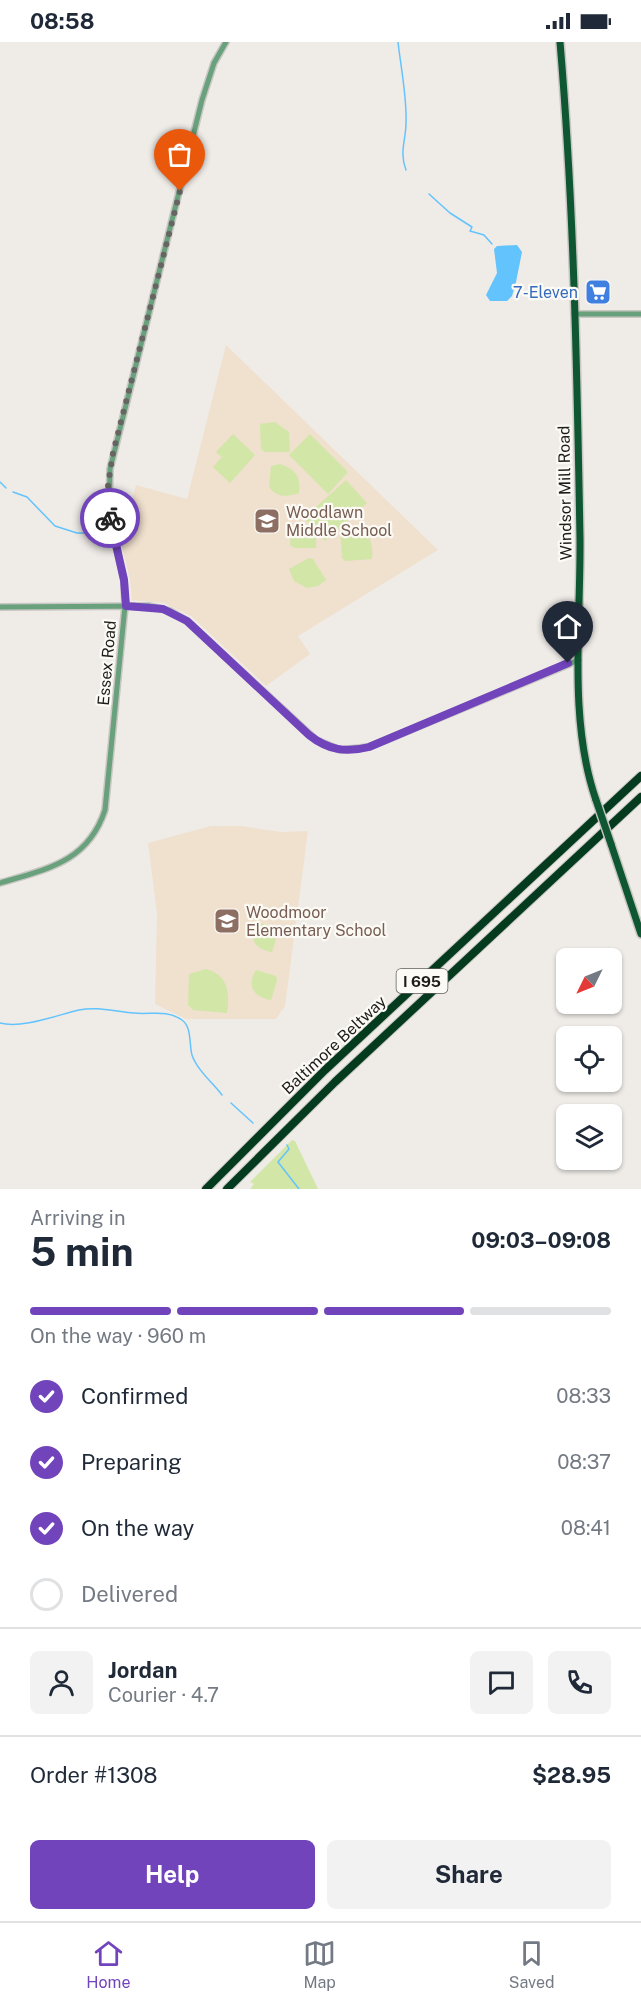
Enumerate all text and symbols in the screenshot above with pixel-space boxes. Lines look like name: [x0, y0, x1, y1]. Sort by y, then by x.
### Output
text: 08:58: [30, 8, 94, 34]
pin: [154, 129, 205, 191]
icon: bag: [163, 138, 196, 171]
supermarket icon: 7-Eleven: [583, 277, 613, 307]
place label: 7-Eleven: [513, 283, 578, 302]
street label: Windsor Mill Road: [554, 425, 576, 561]
courier: [80, 488, 140, 548]
icon: bike: [94, 502, 127, 535]
place label: Woodlawn Middle School: [286, 503, 392, 540]
school or university icon: Woodlawn Middle School: [252, 506, 282, 536]
pin: [542, 601, 593, 663]
icon: home: [551, 610, 584, 643]
street label: Essex Road: [94, 620, 120, 706]
place label: Woodmoor Elementary School: [246, 903, 387, 940]
school or university icon: Woodmoor Elementary School: [212, 906, 242, 936]
north arrow: [556, 948, 622, 1014]
map controls: [556, 948, 622, 1170]
road number: I 695: [396, 969, 448, 993]
street label: Baltimore Beltway: [278, 991, 390, 1098]
button: locate: [556, 1026, 622, 1092]
button: layers: [556, 1104, 622, 1170]
text: Arriving in: [30, 1206, 125, 1230]
text: 09:03–09:08: [471, 1227, 611, 1253]
text: 5 min: [30, 1229, 134, 1275]
text: On the way · 960 m: [30, 1324, 206, 1348]
icon: check: [30, 1380, 63, 1413]
text: Confirmed: [81, 1383, 188, 1409]
text: 08:33: [556, 1384, 611, 1408]
icon: check: [30, 1446, 63, 1479]
text: Preparing: [81, 1449, 182, 1475]
text: 08:37: [557, 1450, 611, 1474]
icon: check: [30, 1512, 63, 1545]
text: On the way: [81, 1515, 194, 1541]
text: 08:41: [561, 1516, 611, 1540]
text: Delivered: [81, 1581, 178, 1607]
button: person: [30, 1651, 93, 1714]
button: chat: [470, 1651, 533, 1714]
button: phone: [548, 1651, 611, 1714]
text: Jordan: [108, 1657, 177, 1683]
text: Courier · 4.7: [108, 1683, 219, 1707]
text: Order #1308: [30, 1762, 157, 1788]
text: $28.95: [532, 1762, 611, 1788]
button: Help: [30, 1840, 315, 1909]
button: Share: [327, 1840, 611, 1909]
tab: Home: [86, 1937, 130, 1992]
tab: Map: [303, 1937, 336, 1992]
tab: Saved: [509, 1937, 555, 1992]

